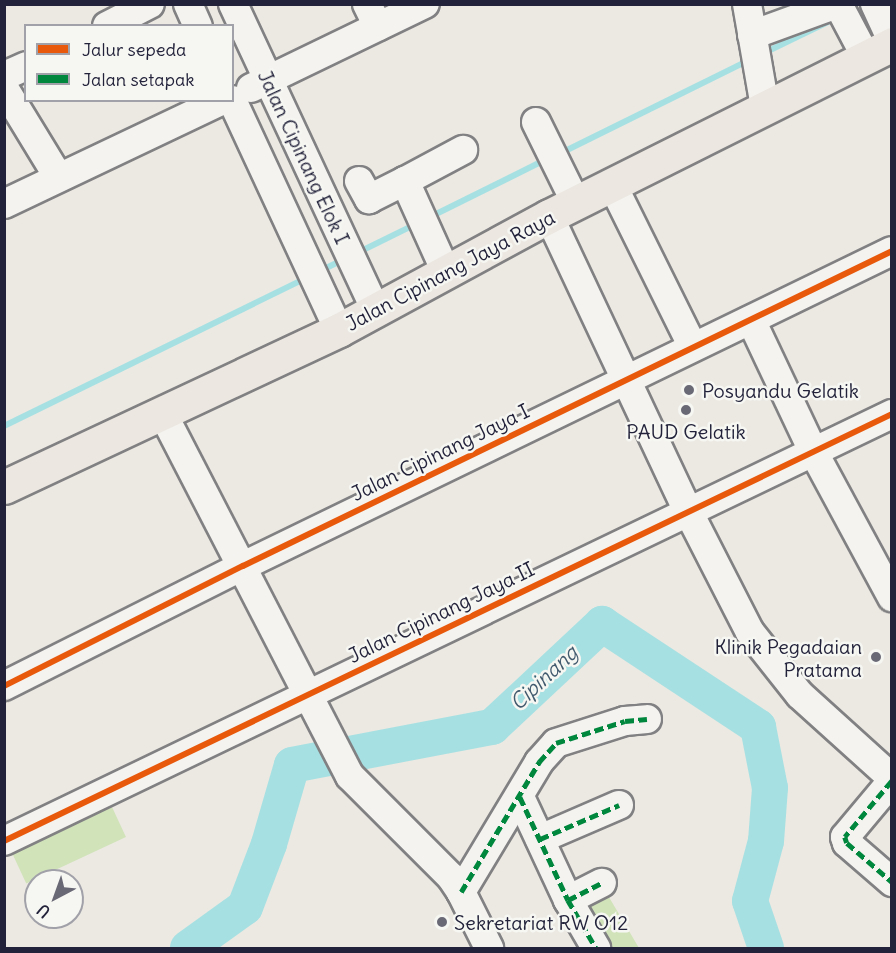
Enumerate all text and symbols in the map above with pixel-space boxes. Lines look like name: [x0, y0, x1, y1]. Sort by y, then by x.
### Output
legend: [24, 24, 234, 102]
text: Jalur sepeda: [82, 38, 186, 61]
street label: Jalan Cipinang Elok I: [253, 66, 355, 248]
text: Jalan setapak: [82, 68, 194, 91]
street label: Jalan Cipinang Jaya Raya: [341, 205, 559, 335]
place label: Posyandu Gelatik: [702, 378, 859, 402]
marker: Posyandu Gelatik: [680, 381, 698, 399]
street label: Jalan Cipinang Jaya I: [347, 398, 533, 506]
marker: PAUD Gelatik: [679, 403, 693, 417]
place label: PAUD Gelatik: [626, 419, 746, 443]
street label: Jalan Cipinang Jaya II: [344, 556, 538, 668]
place label: Klinik Pegadaian Pratama: [714, 634, 862, 681]
water label: Cipinang: [505, 640, 583, 716]
marker: Klinik Pegadaian Pratama: [867, 648, 885, 666]
north arrow: [24, 869, 84, 929]
text: U: [33, 900, 54, 922]
place label: Sekretariat RW O12: [454, 910, 628, 934]
marker: Sekretariat RW O12: [435, 915, 449, 929]

